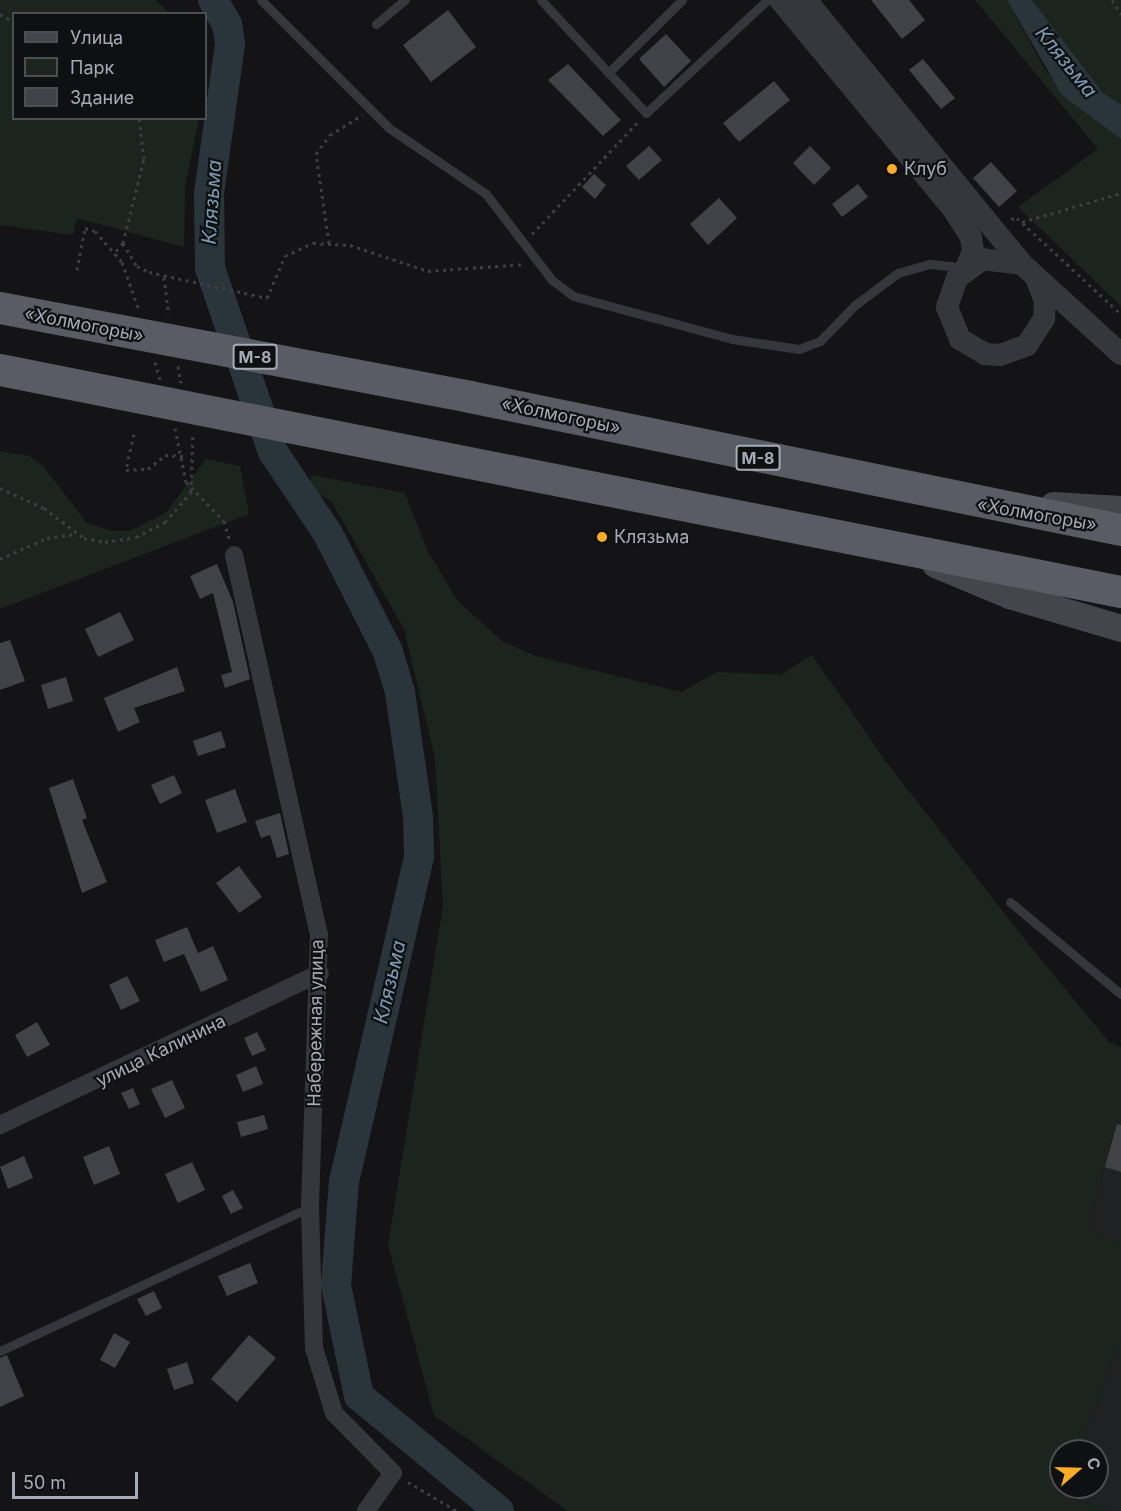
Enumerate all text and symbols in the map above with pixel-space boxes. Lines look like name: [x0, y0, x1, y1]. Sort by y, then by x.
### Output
legend: [12, 12, 207, 120]
water label: Клязьма: [1030, 22, 1102, 102]
text: Улица: [70, 27, 123, 48]
text: Парк: [70, 57, 114, 78]
text: Здание: [70, 87, 134, 108]
place label: Клуб: [904, 158, 947, 180]
water label: Клязьма: [197, 159, 227, 245]
marker: Клуб: [885, 162, 899, 176]
street label: «Холмогоры»: [22, 303, 146, 347]
road number: М-8: [232, 344, 278, 370]
street label: «Холмогоры»: [499, 393, 623, 439]
road number: М-8: [736, 445, 780, 471]
street label: «Холмогоры»: [975, 494, 1099, 536]
place label: Клязьма: [614, 526, 689, 548]
marker: Клязьма: [595, 530, 609, 544]
water label: Клязьма: [369, 938, 411, 1026]
street label: Набережная улица: [304, 939, 328, 1107]
street label: улица Калинина: [93, 1010, 229, 1092]
north arrow: [1049, 1439, 1109, 1499]
text: С: [1083, 1455, 1105, 1473]
scale bar: [15, 1460, 141, 1498]
text: 50 m: [23, 1472, 66, 1493]

